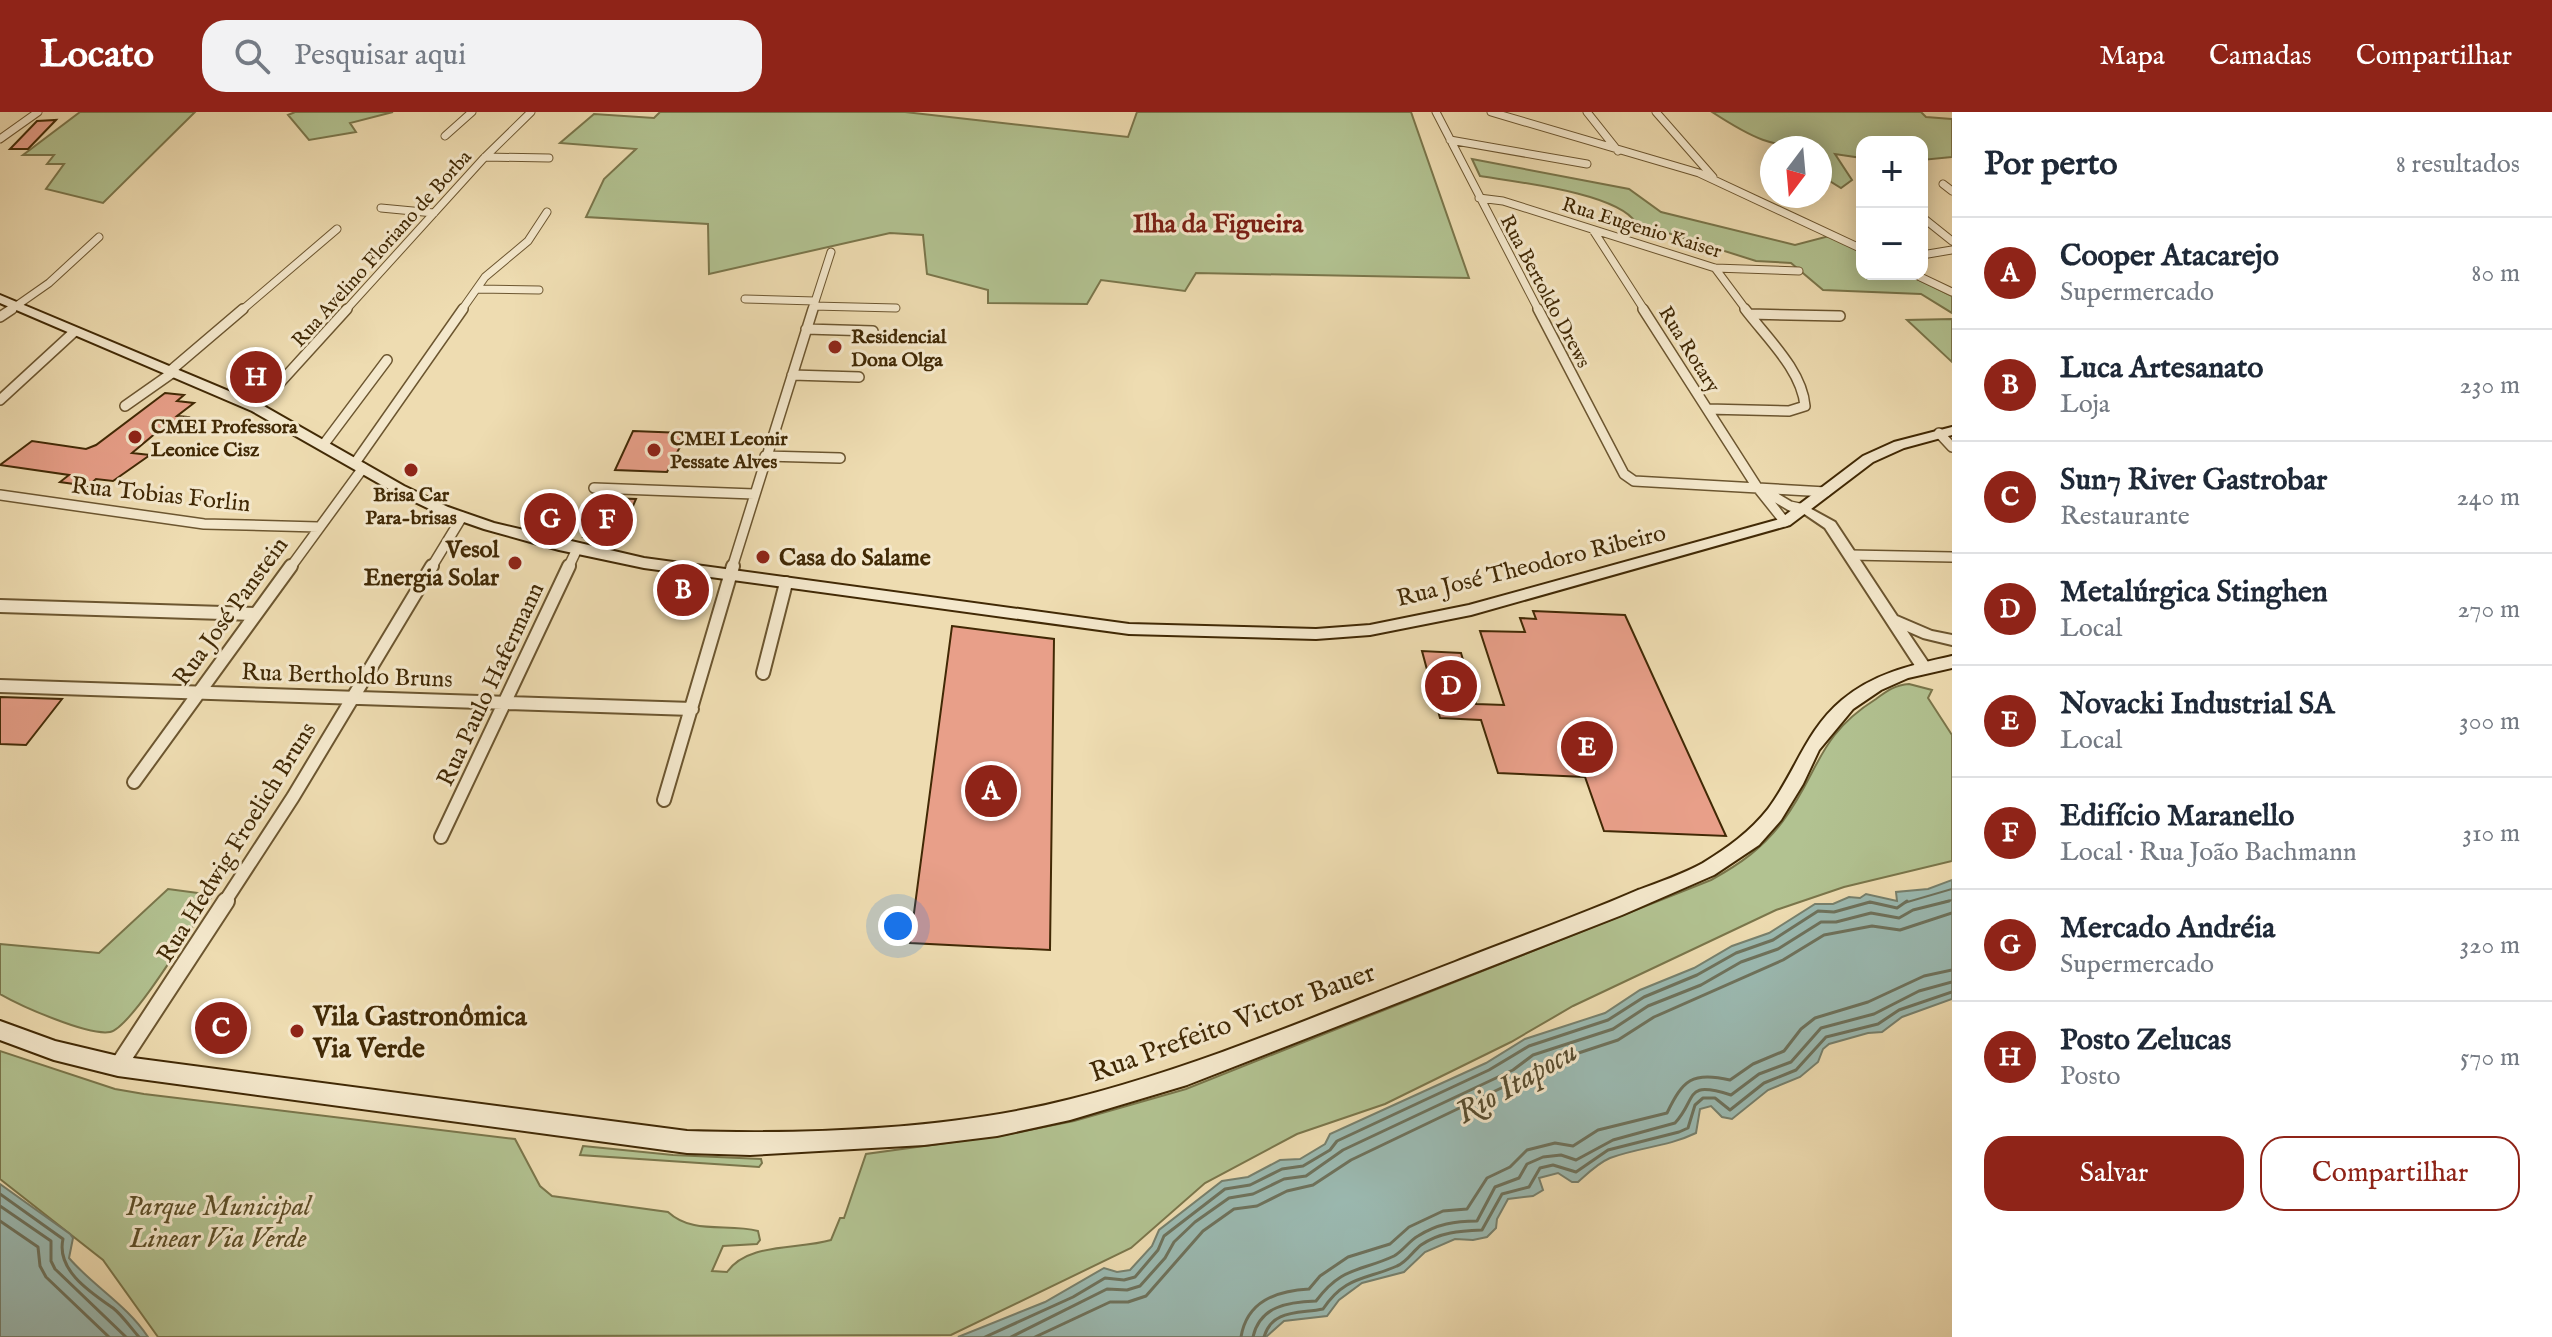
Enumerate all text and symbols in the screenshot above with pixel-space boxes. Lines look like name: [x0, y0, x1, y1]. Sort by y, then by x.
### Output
search box: [202, 20, 762, 92]
text: Locato: [40, 32, 154, 80]
icon: search: [230, 34, 274, 78]
text: Pesquisar aqui: [294, 37, 466, 75]
text: Mapa: [2099, 39, 2165, 74]
text: Camadas: [2209, 39, 2312, 74]
text: Compartilhar: [2356, 39, 2512, 74]
north arrow: [1760, 136, 1832, 208]
map controls: [1856, 136, 1928, 280]
button: +: [1856, 136, 1928, 208]
text: Por perto: [1984, 143, 2118, 186]
street label: Rua Avelino Floriano de Borba: [287, 145, 478, 353]
text: 8 resultados: [2396, 148, 2520, 181]
street label: Rua Eugenio Kaiser: [1559, 192, 1725, 265]
district label: Ilha da Figueira: [1133, 208, 1304, 241]
button: −: [1856, 208, 1928, 280]
street label: Rua Bertoldo Drews: [1494, 211, 1596, 372]
text: Cooper Atacarejo: [2060, 238, 2279, 276]
text: A: [2001, 257, 2019, 290]
text: 80 m: [2471, 257, 2520, 290]
text: Supermercado: [2060, 276, 2214, 309]
street label: Rua Rotary: [1652, 302, 1725, 398]
place label: Residencial Dona Olga: [851, 325, 947, 373]
marker: Residencial Dona Olga: [826, 338, 844, 356]
pin: H: [230, 347, 282, 407]
text: Luca Artesanato: [2060, 350, 2263, 388]
text: B: [2001, 369, 2019, 402]
text: 230 m: [2460, 369, 2520, 402]
text: Loja: [2060, 388, 2110, 421]
place label: CMEI Professora Leonice Cisz: [151, 415, 298, 463]
place label: CMEI Leonir Pessate Alves: [670, 427, 788, 475]
marker: CMEI Professora Leonice Cisz: [126, 428, 144, 446]
marker: CMEI Leonir Pessate Alves: [645, 441, 663, 459]
marker: Brisa Car Para-brisas: [402, 461, 420, 479]
text: Sun7 River Gastrobar: [2060, 462, 2327, 500]
street label: Rua Tobias Forlin: [70, 471, 252, 520]
text: C: [2001, 481, 2019, 514]
text: 240 m: [2457, 481, 2520, 514]
place label: Brisa Car Para-brisas: [365, 483, 457, 531]
pin: G: [524, 489, 576, 549]
pin: F: [581, 490, 633, 550]
text: Restaurante: [2060, 500, 2190, 533]
street label: Rua José Theodoro Ribeiro: [1394, 518, 1669, 615]
street label: Rua José Panstein: [167, 531, 296, 692]
place label: Vesol Energia Solar: [364, 535, 499, 594]
place label: Casa do Salame: [779, 543, 931, 574]
marker: Casa do Salame: [754, 548, 772, 566]
marker: Vesol Energia Solar: [506, 554, 524, 572]
pin: B: [657, 560, 709, 620]
text: Metalúrgica Stinghen: [2060, 574, 2328, 612]
street label: Rua Paulo Hafermann: [431, 578, 552, 791]
text: D: [2000, 593, 2020, 626]
text: 270 m: [2457, 593, 2520, 626]
text: Local: [2060, 612, 2122, 645]
pin: D: [1425, 656, 1477, 716]
street label: Rua Bertholdo Bruns: [241, 657, 453, 696]
text: Novacki Industrial SA: [2060, 686, 2334, 724]
text: E: [2001, 705, 2019, 738]
text: 300 m: [2459, 705, 2520, 738]
street label: Rua Hedwig Froelich Bruns: [151, 717, 324, 969]
pin: E: [1561, 717, 1613, 777]
text: Local: [2060, 724, 2122, 757]
pin: A: [965, 761, 1017, 821]
text: Edifício Maranello: [2060, 798, 2294, 836]
text: F: [2002, 817, 2018, 850]
text: 310 m: [2462, 817, 2520, 850]
text: Local · Rua João Bachmann: [2060, 836, 2357, 869]
your location: [878, 906, 918, 946]
text: Mercado Andréia: [2060, 910, 2275, 948]
text: G: [2000, 929, 2020, 962]
text: 320 m: [2460, 929, 2520, 962]
text: Supermercado: [2060, 948, 2214, 981]
street label: Rua Prefeito Victor Bauer: [1085, 955, 1380, 1091]
pin: C: [195, 998, 247, 1058]
place label: Vila Gastronômica Via Verde: [312, 1000, 528, 1067]
marker: Vila Gastronômica Via Verde: [288, 1022, 306, 1040]
text: Posto Zelucas: [2060, 1022, 2231, 1060]
water label: Rio Itapocu: [1449, 1032, 1586, 1134]
text: H: [1999, 1041, 2021, 1074]
text: 570 m: [2460, 1041, 2520, 1074]
text: Posto: [2060, 1060, 2121, 1093]
button: Salvar: [1984, 1136, 2244, 1211]
button: Compartilhar: [2260, 1136, 2520, 1211]
park label: Parque Municipal Linear Via Verde: [125, 1190, 313, 1257]

